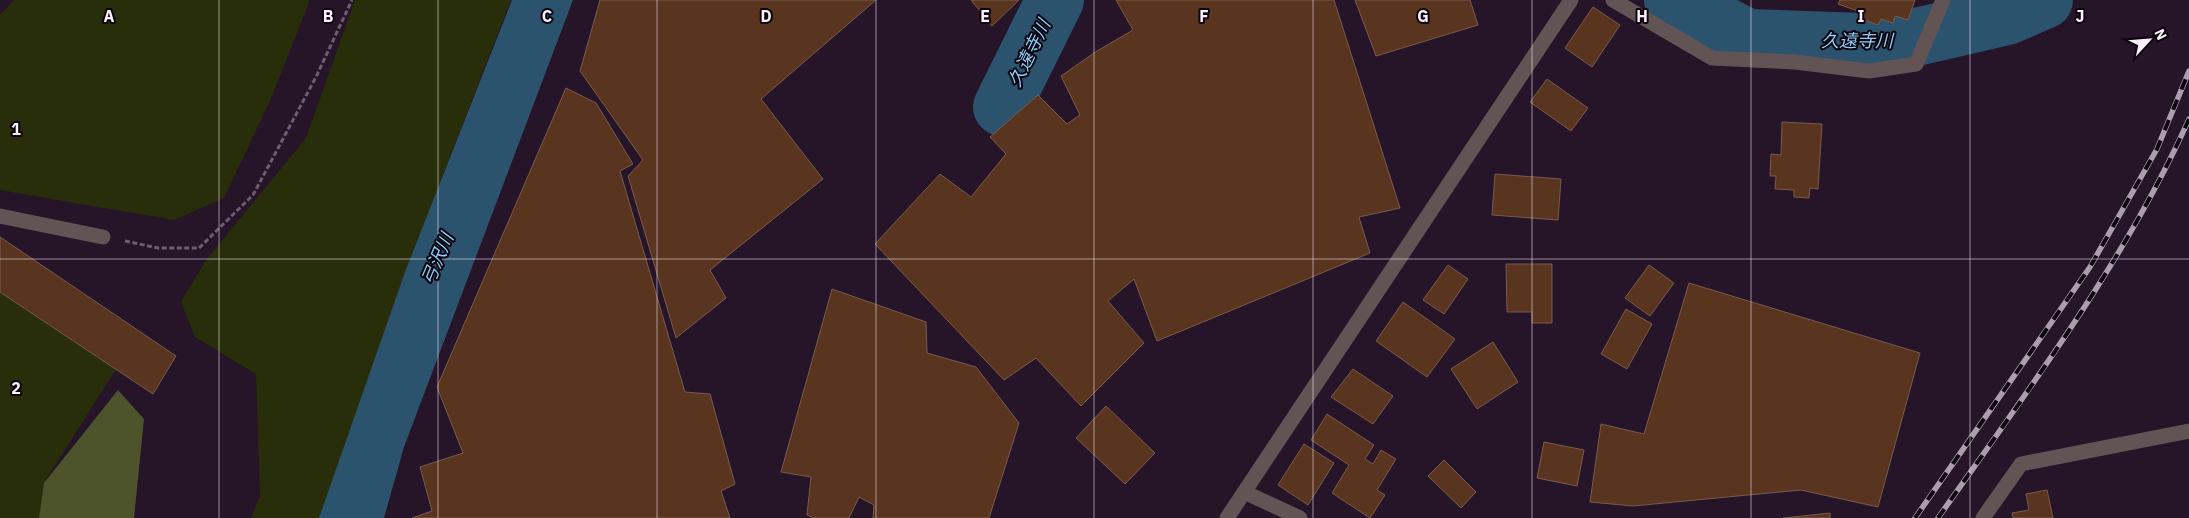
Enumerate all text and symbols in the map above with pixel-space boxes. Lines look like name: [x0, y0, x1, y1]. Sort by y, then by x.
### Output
text: A: [104, 6, 115, 26]
text: B: [323, 6, 334, 26]
text: C: [542, 6, 552, 26]
text: D: [760, 6, 772, 26]
text: E: [980, 6, 990, 26]
text: F: [1199, 6, 1209, 26]
text: G: [1417, 6, 1429, 26]
text: H: [1636, 6, 1648, 26]
text: I: [1858, 6, 1865, 26]
text: J: [2076, 6, 2084, 26]
water label: 久遠寺川: [1003, 14, 1056, 90]
north arrow: [2124, 15, 2174, 65]
text: N: [2150, 26, 2171, 43]
water label: 久遠寺川: [1821, 29, 1895, 52]
text: 1: [11, 119, 21, 139]
water label: 弓沢川: [416, 228, 459, 288]
text: 2: [11, 378, 21, 398]

